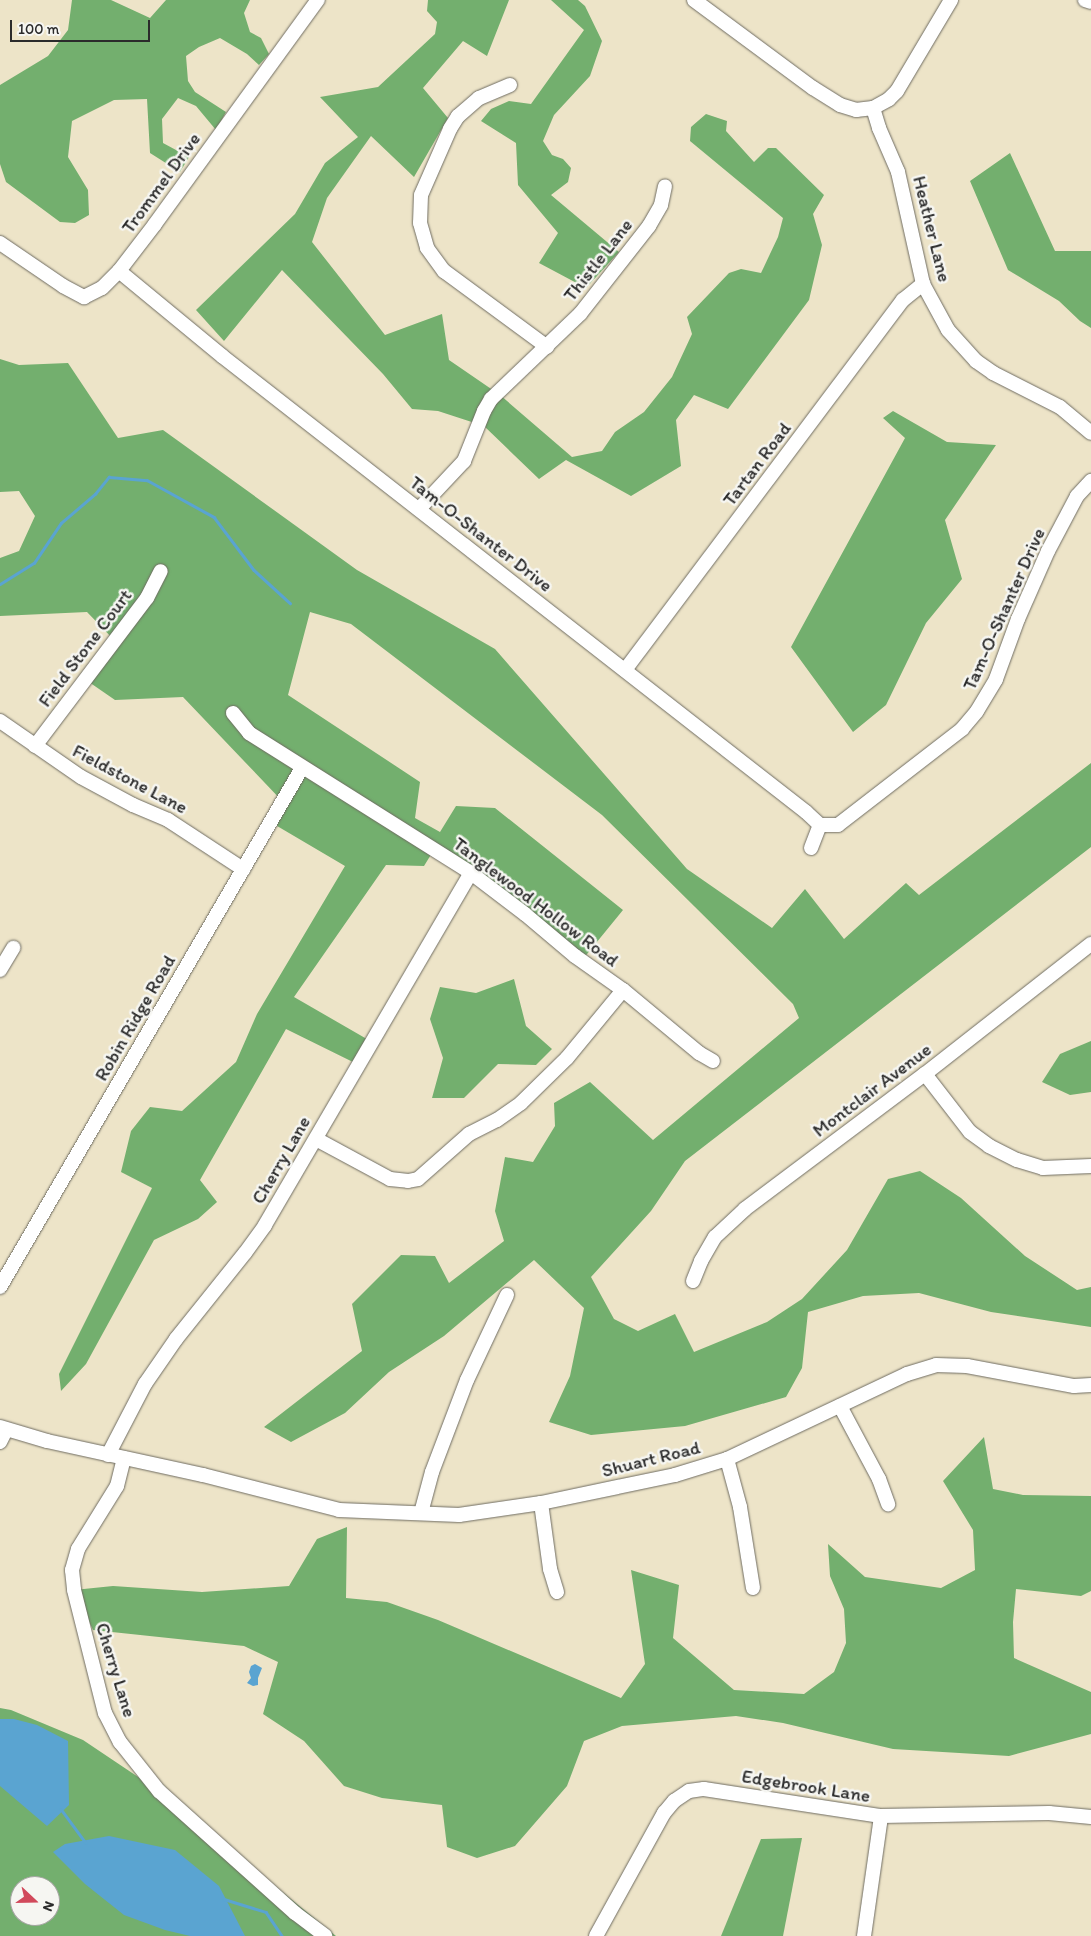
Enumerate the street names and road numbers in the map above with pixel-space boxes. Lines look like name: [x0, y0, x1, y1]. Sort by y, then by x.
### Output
street label: Trommel Drive: [117, 128, 205, 238]
street label: Heather Lane: [908, 174, 956, 284]
street label: Thistle Lane: [558, 214, 638, 306]
street label: Tartan Road: [718, 418, 796, 510]
street label: Tam-O-Shanter Drive: [405, 471, 557, 597]
street label: Tam-O-Shanter Drive: [958, 524, 1050, 694]
street label: Field Stone Court: [33, 585, 137, 711]
street label: Fieldstone Lane: [68, 739, 192, 819]
street label: Tanglewood Hollow Road: [449, 832, 623, 972]
street label: Robin Ridge Road: [90, 951, 180, 1085]
street label: Montclair Avenue: [809, 1038, 935, 1142]
street label: Cherry Lane: [246, 1112, 316, 1208]
street label: Shuart Road: [600, 1436, 702, 1482]
street label: Cherry Lane: [91, 1619, 141, 1721]
street label: Edgebrook Lane: [740, 1765, 872, 1807]

